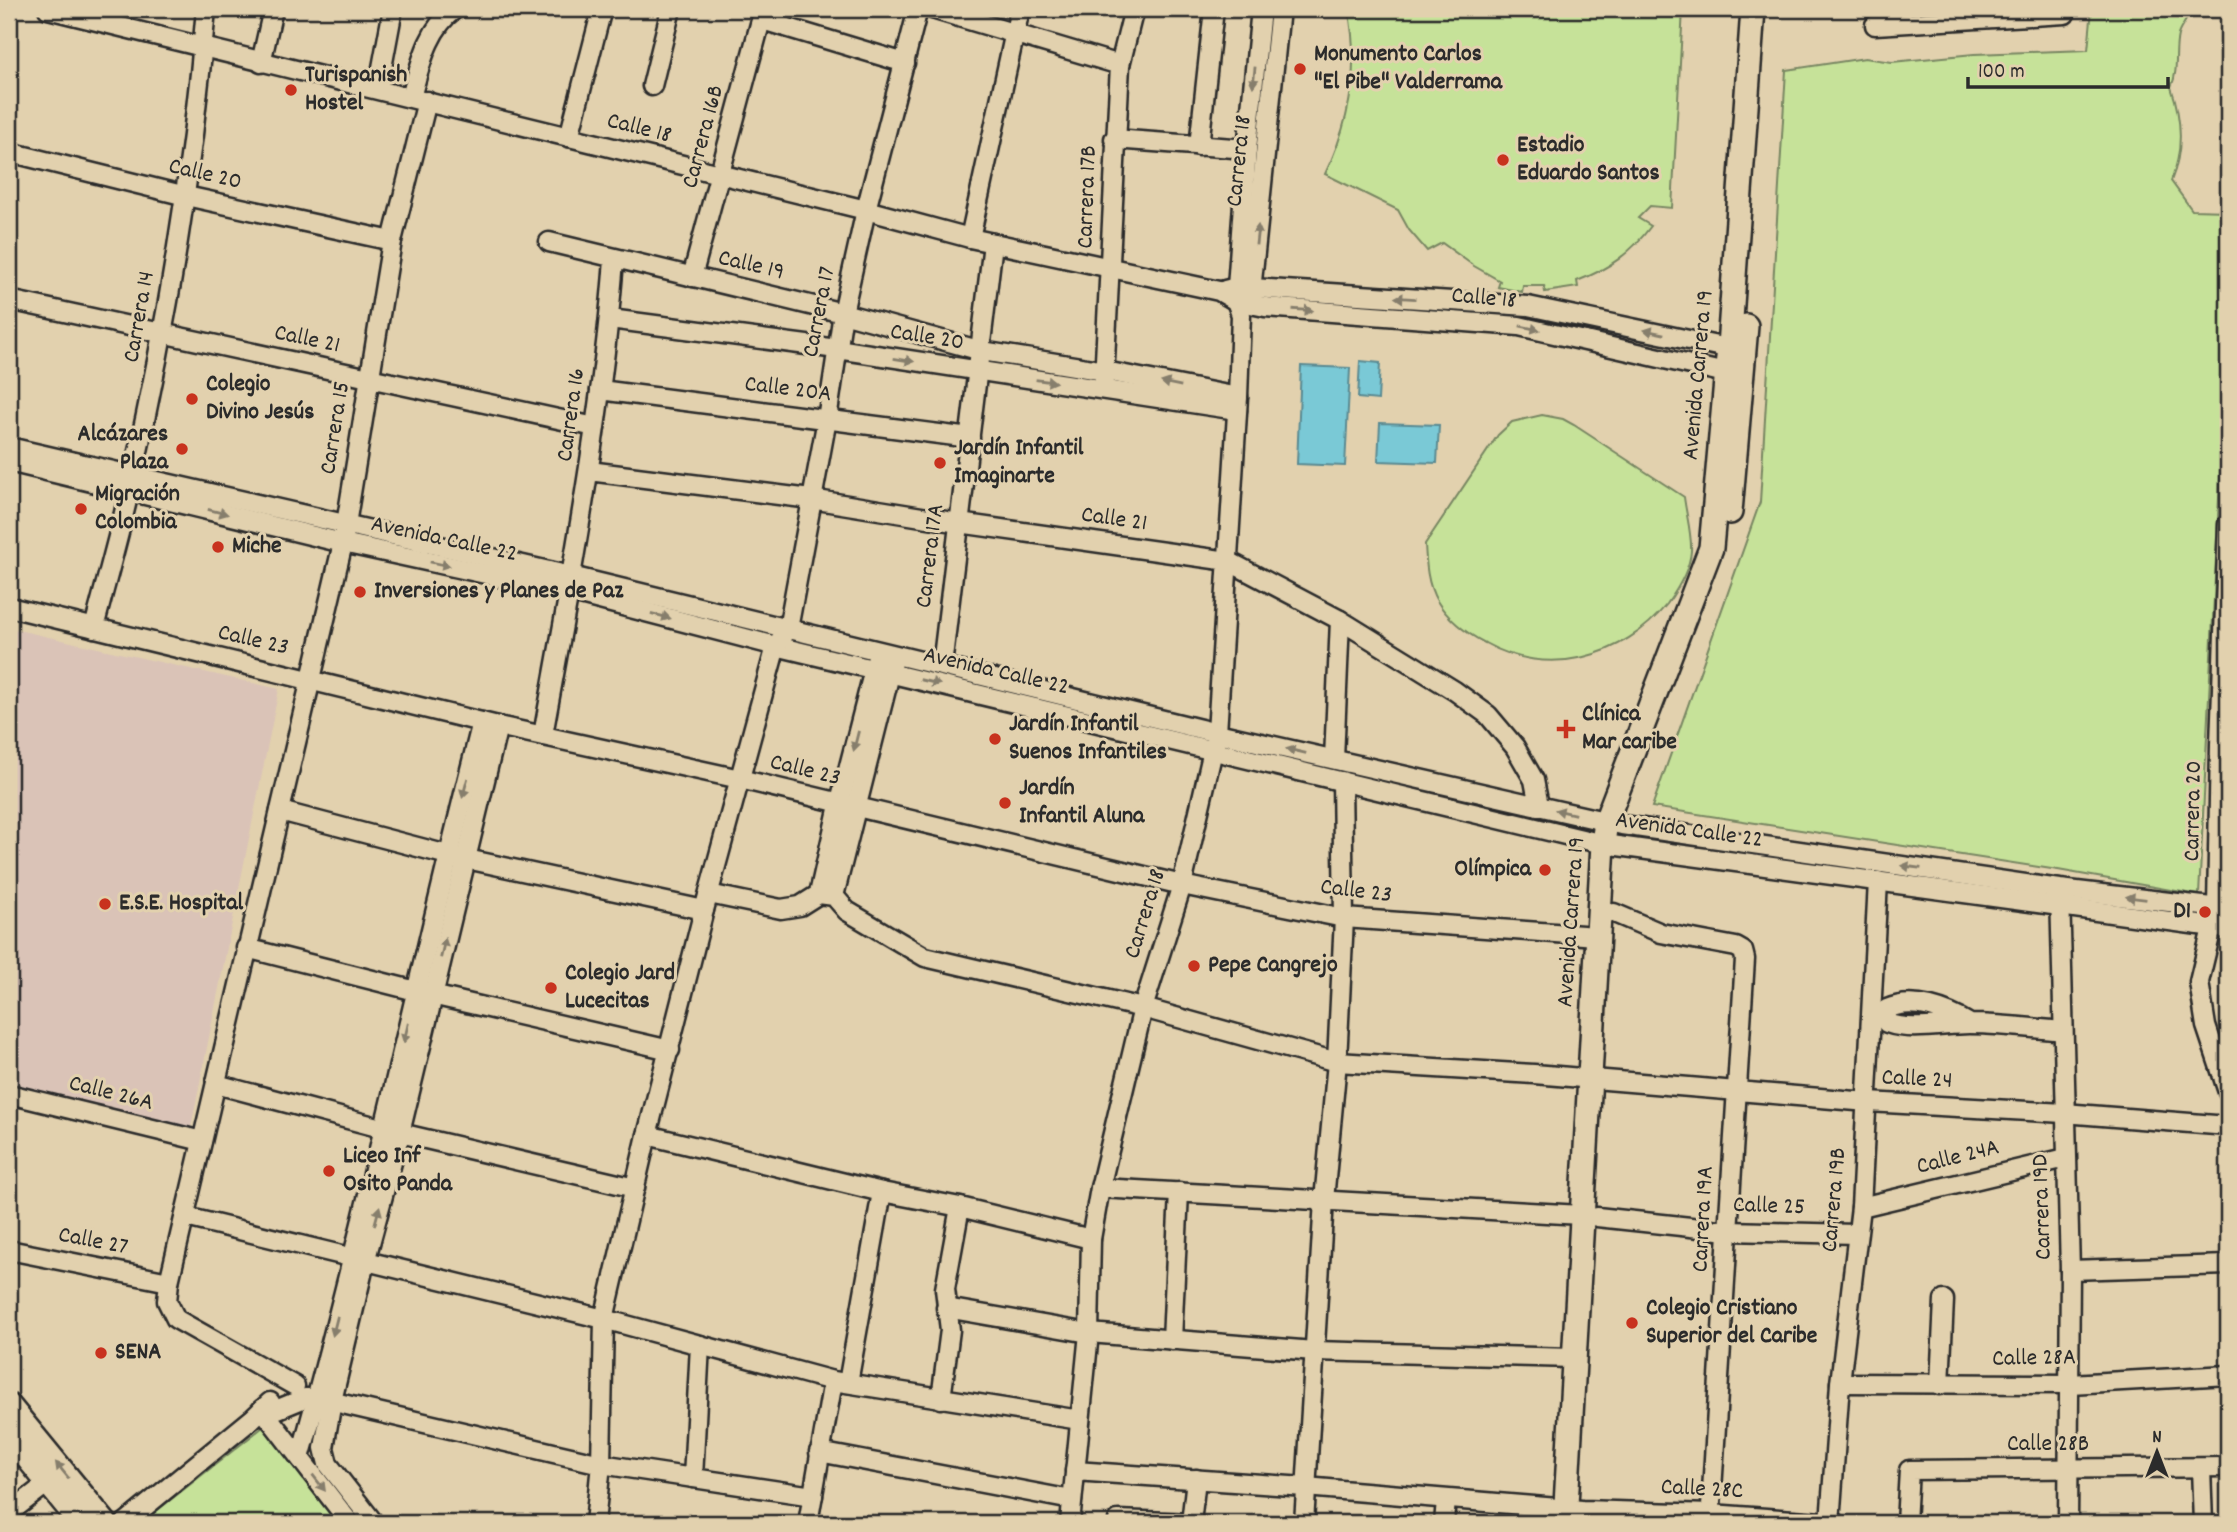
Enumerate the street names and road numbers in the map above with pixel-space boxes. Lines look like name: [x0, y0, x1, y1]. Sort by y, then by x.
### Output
street label: Carrera 16B: [674, 82, 734, 192]
street label: Calle 18: [603, 105, 675, 153]
street label: Carrera 18: [1218, 113, 1262, 209]
street label: Carrera 17B: [1069, 145, 1107, 249]
street label: Calle 20: [165, 150, 245, 200]
street label: Calle 19: [715, 242, 787, 290]
street label: Carrera 17: [795, 264, 845, 360]
street label: Carrera 14: [115, 269, 165, 365]
street label: Calle 18: [1450, 279, 1518, 319]
street label: Avenida Carrera 19: [1675, 289, 1723, 461]
street label: Calle 20: [888, 315, 966, 361]
street label: Calle 21: [271, 316, 343, 364]
street label: Carrera 16: [549, 366, 595, 464]
street label: Calle 20A: [743, 368, 833, 412]
street label: Carrera 15: [312, 379, 360, 477]
street label: Calle 21: [1079, 499, 1149, 541]
street label: Carrera 17A: [908, 502, 954, 610]
street label: Avenida Calle 22: [368, 508, 520, 572]
street label: Calle 23: [214, 616, 292, 666]
street label: Avenida Calle 22: [920, 639, 1072, 705]
street label: Calle 23: [766, 746, 844, 796]
street label: Carrera 20: [2176, 760, 2212, 862]
street label: Avenida Calle 22: [1613, 804, 1765, 858]
street label: Avenida Carrera 19: [1549, 836, 1595, 1008]
street label: Carrera 18: [1116, 865, 1176, 963]
street label: Calle 23: [1318, 871, 1394, 913]
street label: Calle 24: [1881, 1061, 1953, 1099]
street label: Calle 26A: [65, 1067, 157, 1121]
street label: Calle 24A: [1913, 1131, 2003, 1185]
street label: Carrera 19B: [1813, 1146, 1857, 1254]
street label: Carrera 19D: [2024, 1154, 2062, 1260]
street label: Carrera 19A: [1684, 1165, 1724, 1273]
street label: Calle 25: [1732, 1189, 1806, 1225]
street label: Calle 27: [55, 1219, 131, 1265]
street label: Calle 28A: [1992, 1341, 2076, 1377]
street label: Calle 28B: [2007, 1428, 2089, 1462]
street label: Calle 28C: [1660, 1471, 1744, 1509]

